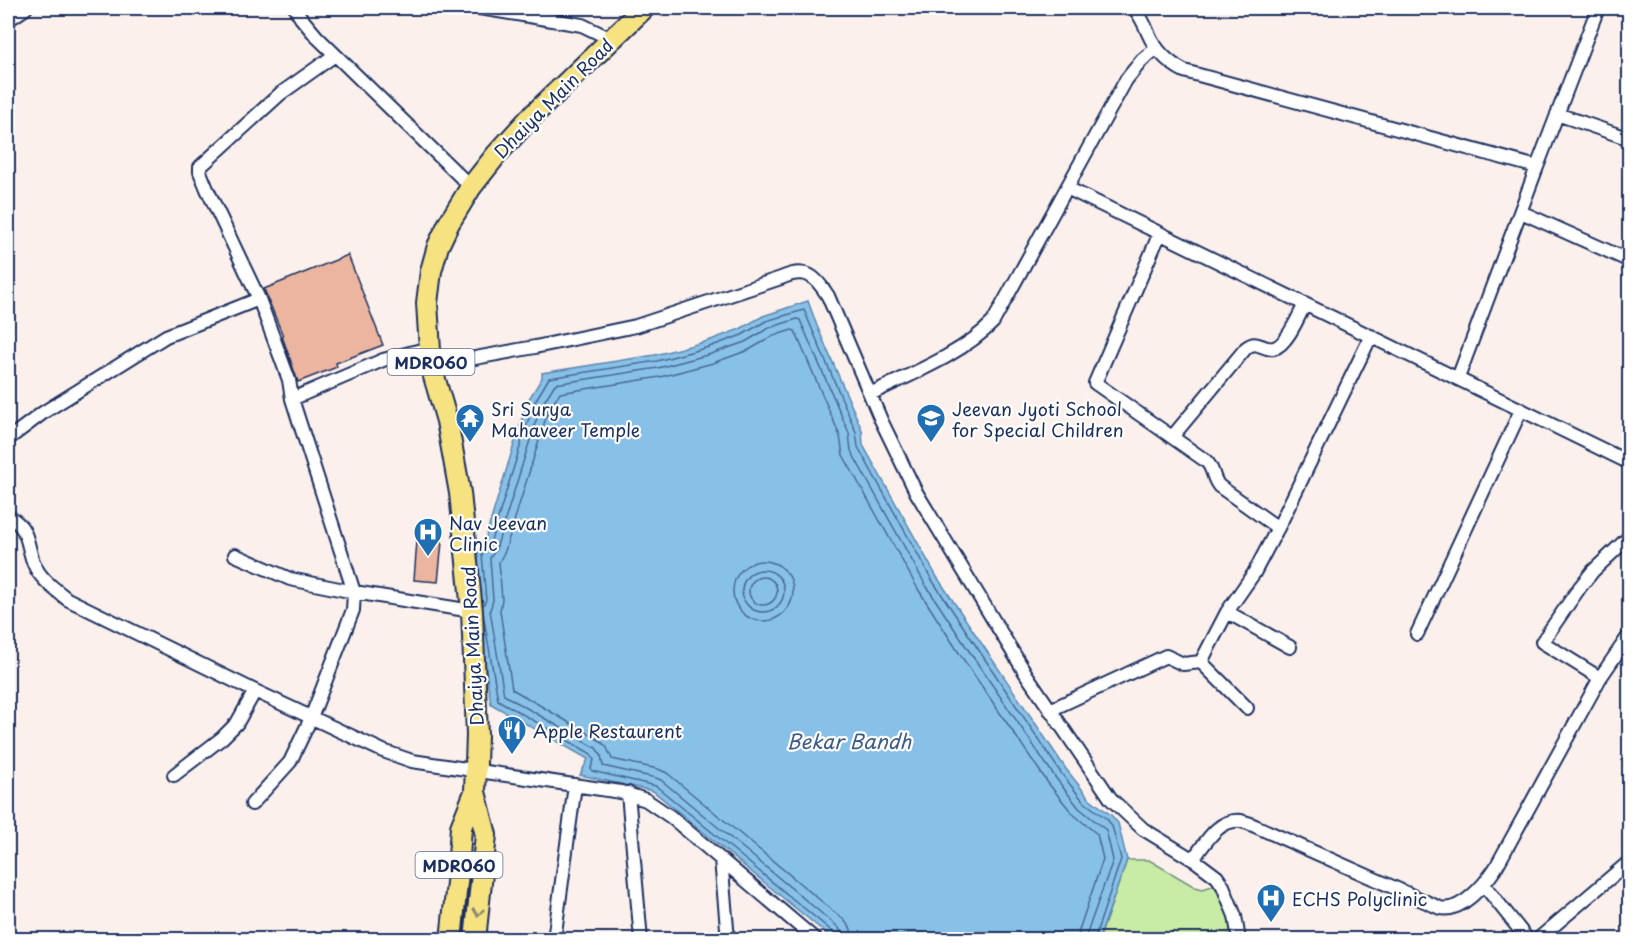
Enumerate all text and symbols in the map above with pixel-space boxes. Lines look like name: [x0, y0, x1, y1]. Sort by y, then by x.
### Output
street label: Dhaiya Main Road: [487, 32, 619, 164]
road number: MDR060: [388, 349, 474, 375]
place label: Sri Surya Mahaveer Temple: [491, 395, 640, 443]
place label: Jeevan Jyoti School for Special Children: [952, 395, 1124, 443]
temple icon: Sri Surya Mahaveer Temple: [454, 402, 486, 444]
school or university icon: Jeevan Jyoti School for Special Children: [915, 402, 947, 444]
place label: Nav Jeevan Clinic: [449, 509, 547, 557]
hospital icon: Nav Jeevan Clinic: [412, 516, 444, 558]
street label: Dhaiya Main Road: [454, 566, 490, 726]
restaurant icon: Apple Restaurent: [496, 714, 528, 756]
place label: Apple Restaurent: [533, 717, 682, 744]
water label: Bekar Bandh: [787, 726, 912, 756]
road number: MDR060: [416, 852, 502, 878]
hospital icon: ECHS Polyclinic: [1255, 882, 1287, 924]
place label: ECHS Polyclinic: [1292, 885, 1427, 912]
one-way arrow: [473, 907, 485, 917]

